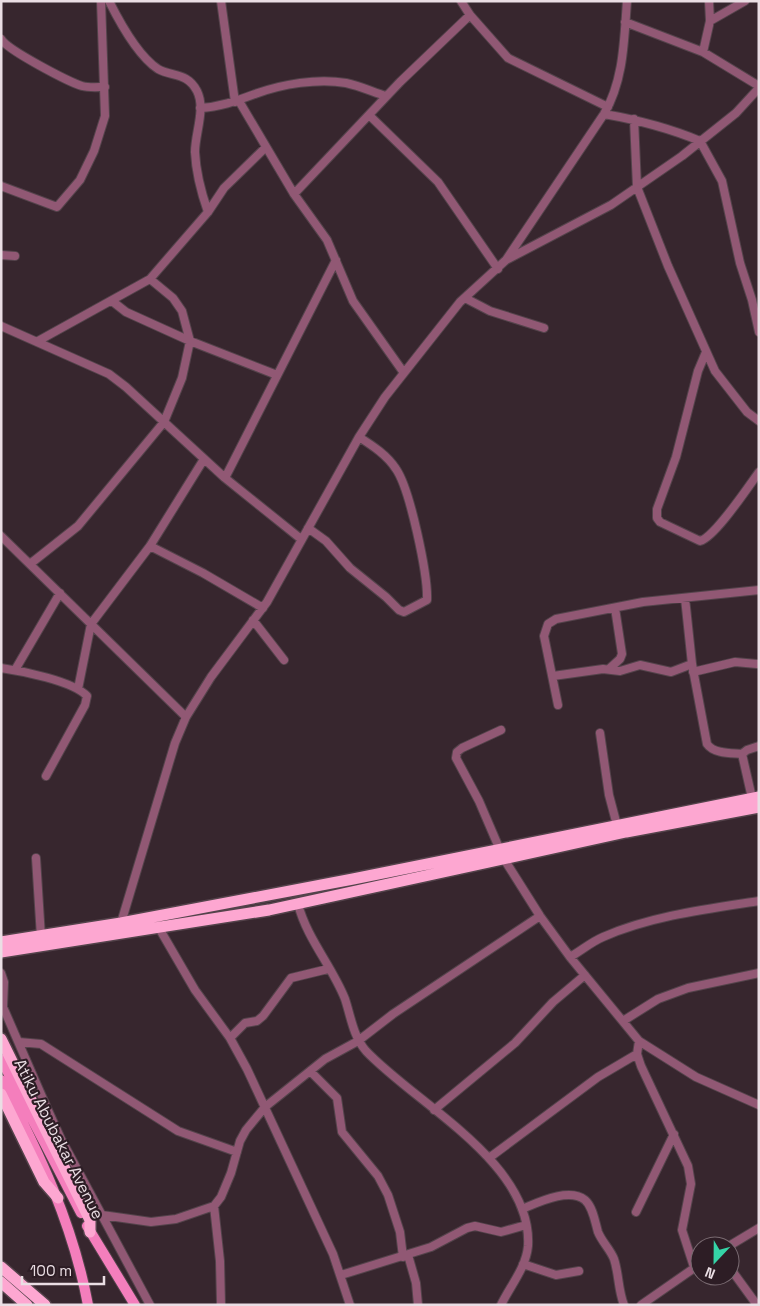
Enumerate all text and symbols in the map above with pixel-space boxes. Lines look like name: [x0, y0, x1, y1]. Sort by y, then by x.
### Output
street label: Atiku Abubakar Avenue: [9, 1055, 109, 1223]
north arrow: [690, 1236, 740, 1286]
scale bar: [22, 1254, 105, 1286]
text: 100 m: [30, 1261, 72, 1280]
text: N: [702, 1263, 718, 1283]

